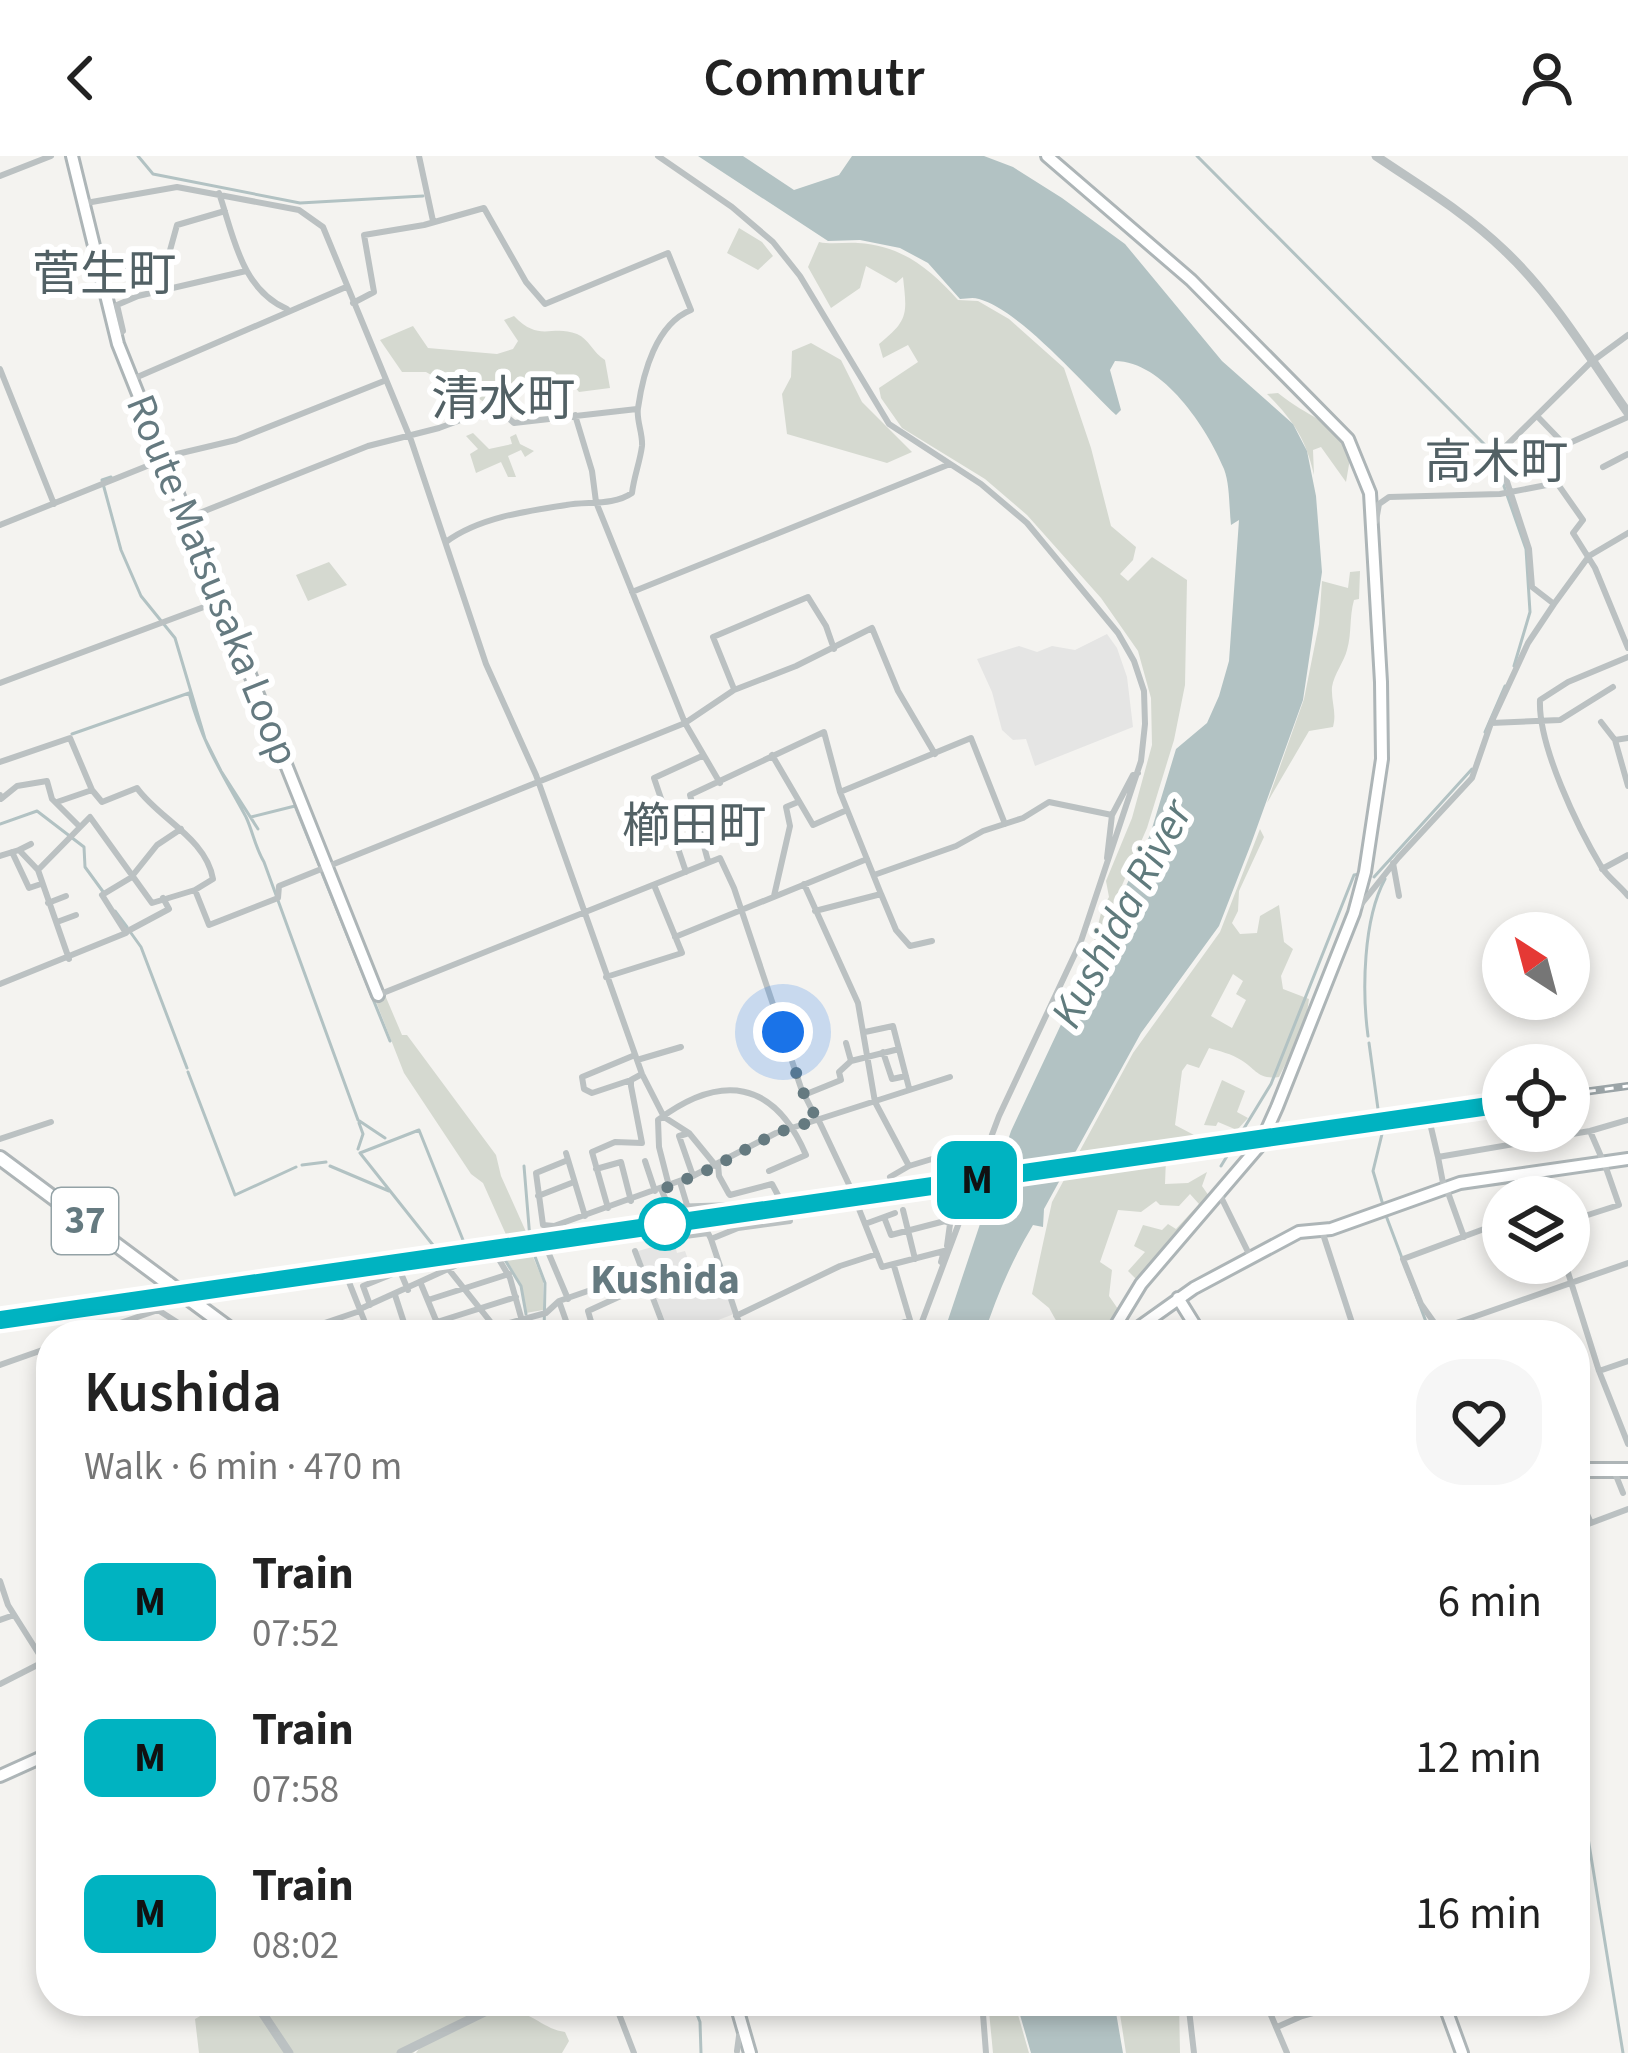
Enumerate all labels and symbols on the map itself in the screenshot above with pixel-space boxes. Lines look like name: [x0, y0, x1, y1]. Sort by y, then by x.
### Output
district label: 菅生町: [32, 241, 176, 309]
district label: 清水町: [431, 366, 575, 434]
street label: Route Matsusaka Loop: [110, 386, 314, 774]
district label: 高木町: [1424, 429, 1568, 497]
water label: Kushida River: [1035, 786, 1210, 1039]
district label: 櫛田町: [622, 793, 766, 861]
north arrow: [1482, 912, 1590, 1020]
your location: [753, 1002, 813, 1062]
line badge: M: [938, 1141, 1016, 1219]
road number: 37: [52, 1188, 118, 1254]
marker: Kushida: [640, 1199, 690, 1249]
place label: Kushida: [590, 1250, 740, 1310]

